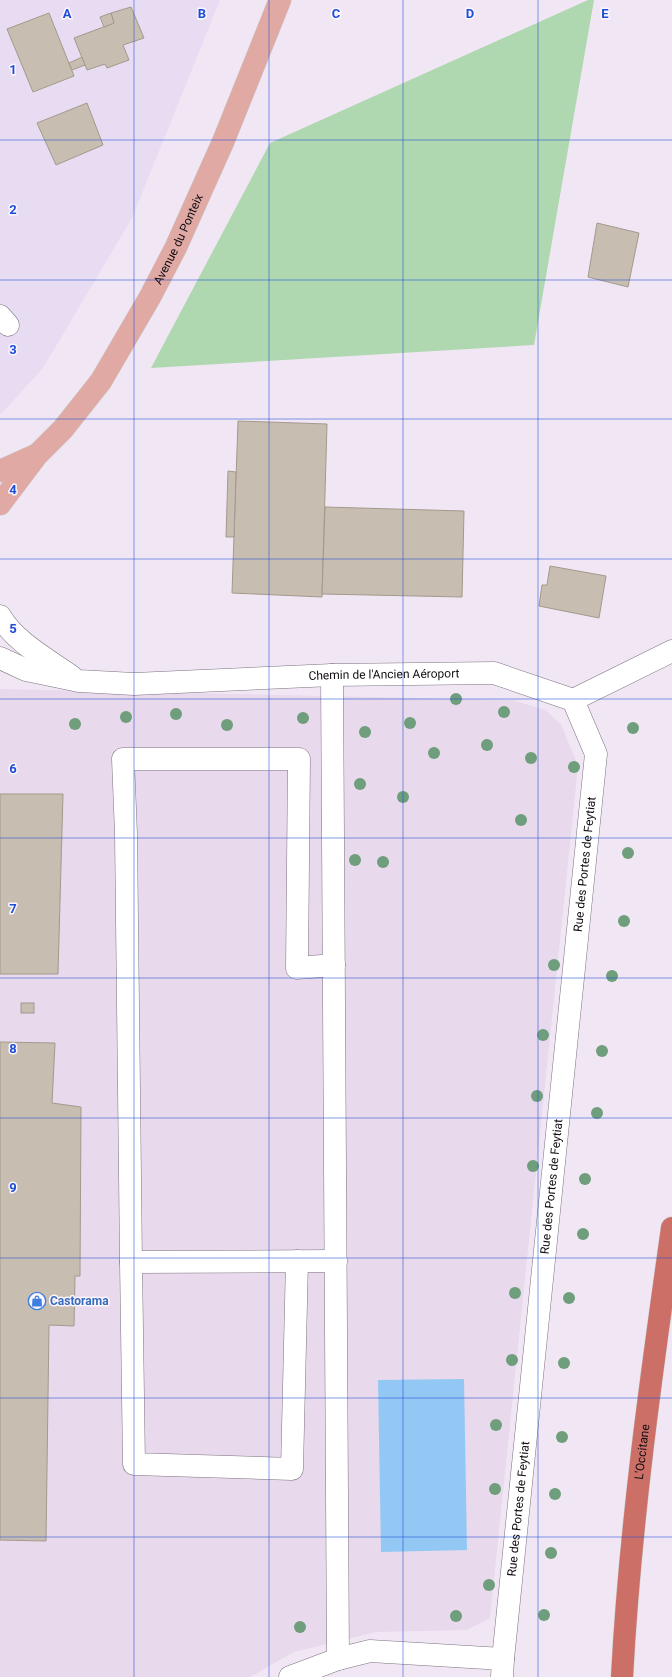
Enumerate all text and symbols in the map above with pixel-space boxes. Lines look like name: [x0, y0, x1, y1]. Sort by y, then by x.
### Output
text: A: [63, 6, 72, 21]
text: B: [198, 6, 206, 21]
text: C: [332, 6, 341, 21]
text: D: [466, 6, 474, 21]
text: E: [601, 6, 609, 21]
text: 1: [9, 62, 17, 77]
street label: Avenue du Ponteix: [151, 192, 206, 287]
text: 2: [9, 202, 17, 217]
text: 3: [9, 342, 17, 357]
text: 4: [9, 482, 17, 497]
text: 5: [9, 621, 17, 636]
street label: Chemin de l'Ancien Aéroport: [308, 666, 460, 683]
text: 6: [9, 761, 17, 776]
street label: Rue des Portes de Feytiat: [571, 796, 599, 933]
text: 7: [9, 901, 17, 916]
text: 8: [9, 1041, 17, 1056]
street label: Rue des Portes de Feytiat: [538, 1118, 565, 1255]
text: 9: [9, 1180, 17, 1195]
shop icon: Castorama: [27, 1291, 47, 1311]
place label: Castorama: [50, 1294, 109, 1308]
street label: L'Occitane: [632, 1423, 652, 1480]
street label: Rue des Portes de Feytiat: [505, 1440, 532, 1577]

